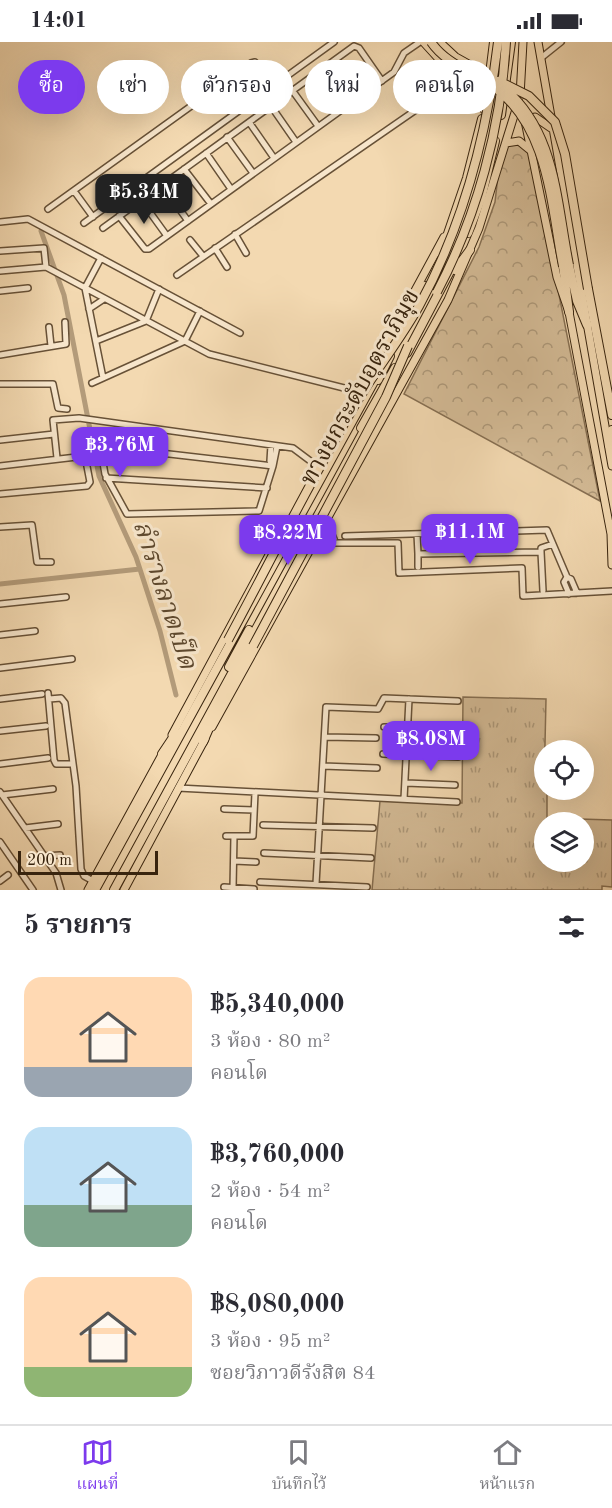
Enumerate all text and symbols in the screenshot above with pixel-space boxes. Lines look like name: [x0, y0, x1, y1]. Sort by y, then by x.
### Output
text: 14:01: [30, 10, 87, 32]
chip: ซื้อ: [18, 60, 85, 114]
chip: เช่า: [97, 60, 169, 114]
chip: ตัวกรอง: [181, 60, 293, 114]
chip: ใหม่: [305, 60, 381, 114]
chip: คอนโด: [393, 60, 496, 114]
pin: ฿5.34M: [95, 174, 193, 225]
text: ฿5.34M: [109, 183, 179, 203]
street label: ทางยกระดับอุตราภิมุข: [295, 285, 426, 490]
pin: ฿3.76M: [71, 427, 169, 478]
text: ฿3.76M: [85, 436, 155, 456]
pin: ฿11.1M: [421, 514, 519, 565]
pin: ฿8.22M: [239, 515, 337, 566]
water label: ลำรางลาดเป็ด: [128, 517, 203, 674]
text: ฿11.1M: [435, 523, 505, 543]
text: ฿8.22M: [253, 524, 323, 544]
pin: ฿8.08M: [382, 721, 480, 772]
text: ฿8.08M: [396, 730, 466, 750]
map controls: [534, 740, 594, 872]
button: locate: [534, 740, 594, 800]
button: layers: [534, 812, 594, 872]
scale bar: [18, 848, 158, 876]
text: 200 m: [27, 853, 72, 869]
icon: filters: [555, 910, 588, 943]
text: 5 รายการ: [24, 913, 132, 939]
text: ฿5,340,000: [210, 992, 345, 1018]
icon: home: [72, 1001, 144, 1073]
text: 3 ห้อง · 80 m²: [210, 1032, 330, 1052]
text: คอนโด: [210, 1064, 268, 1084]
text: ฿3,760,000: [210, 1142, 345, 1168]
icon: home: [72, 1151, 144, 1223]
text: 2 ห้อง · 54 m²: [210, 1182, 330, 1202]
text: คอนโด: [210, 1214, 268, 1234]
text: ฿8,080,000: [210, 1292, 345, 1318]
icon: home: [72, 1301, 144, 1373]
text: 3 ห้อง · 95 m²: [210, 1332, 330, 1352]
text: ซอยวิภาวดีรังสิต 84: [210, 1364, 376, 1384]
tab: แผนที่: [77, 1436, 119, 1498]
tab: บันทึกไว้: [272, 1436, 326, 1498]
tab: หน้าแรก: [479, 1436, 535, 1498]

